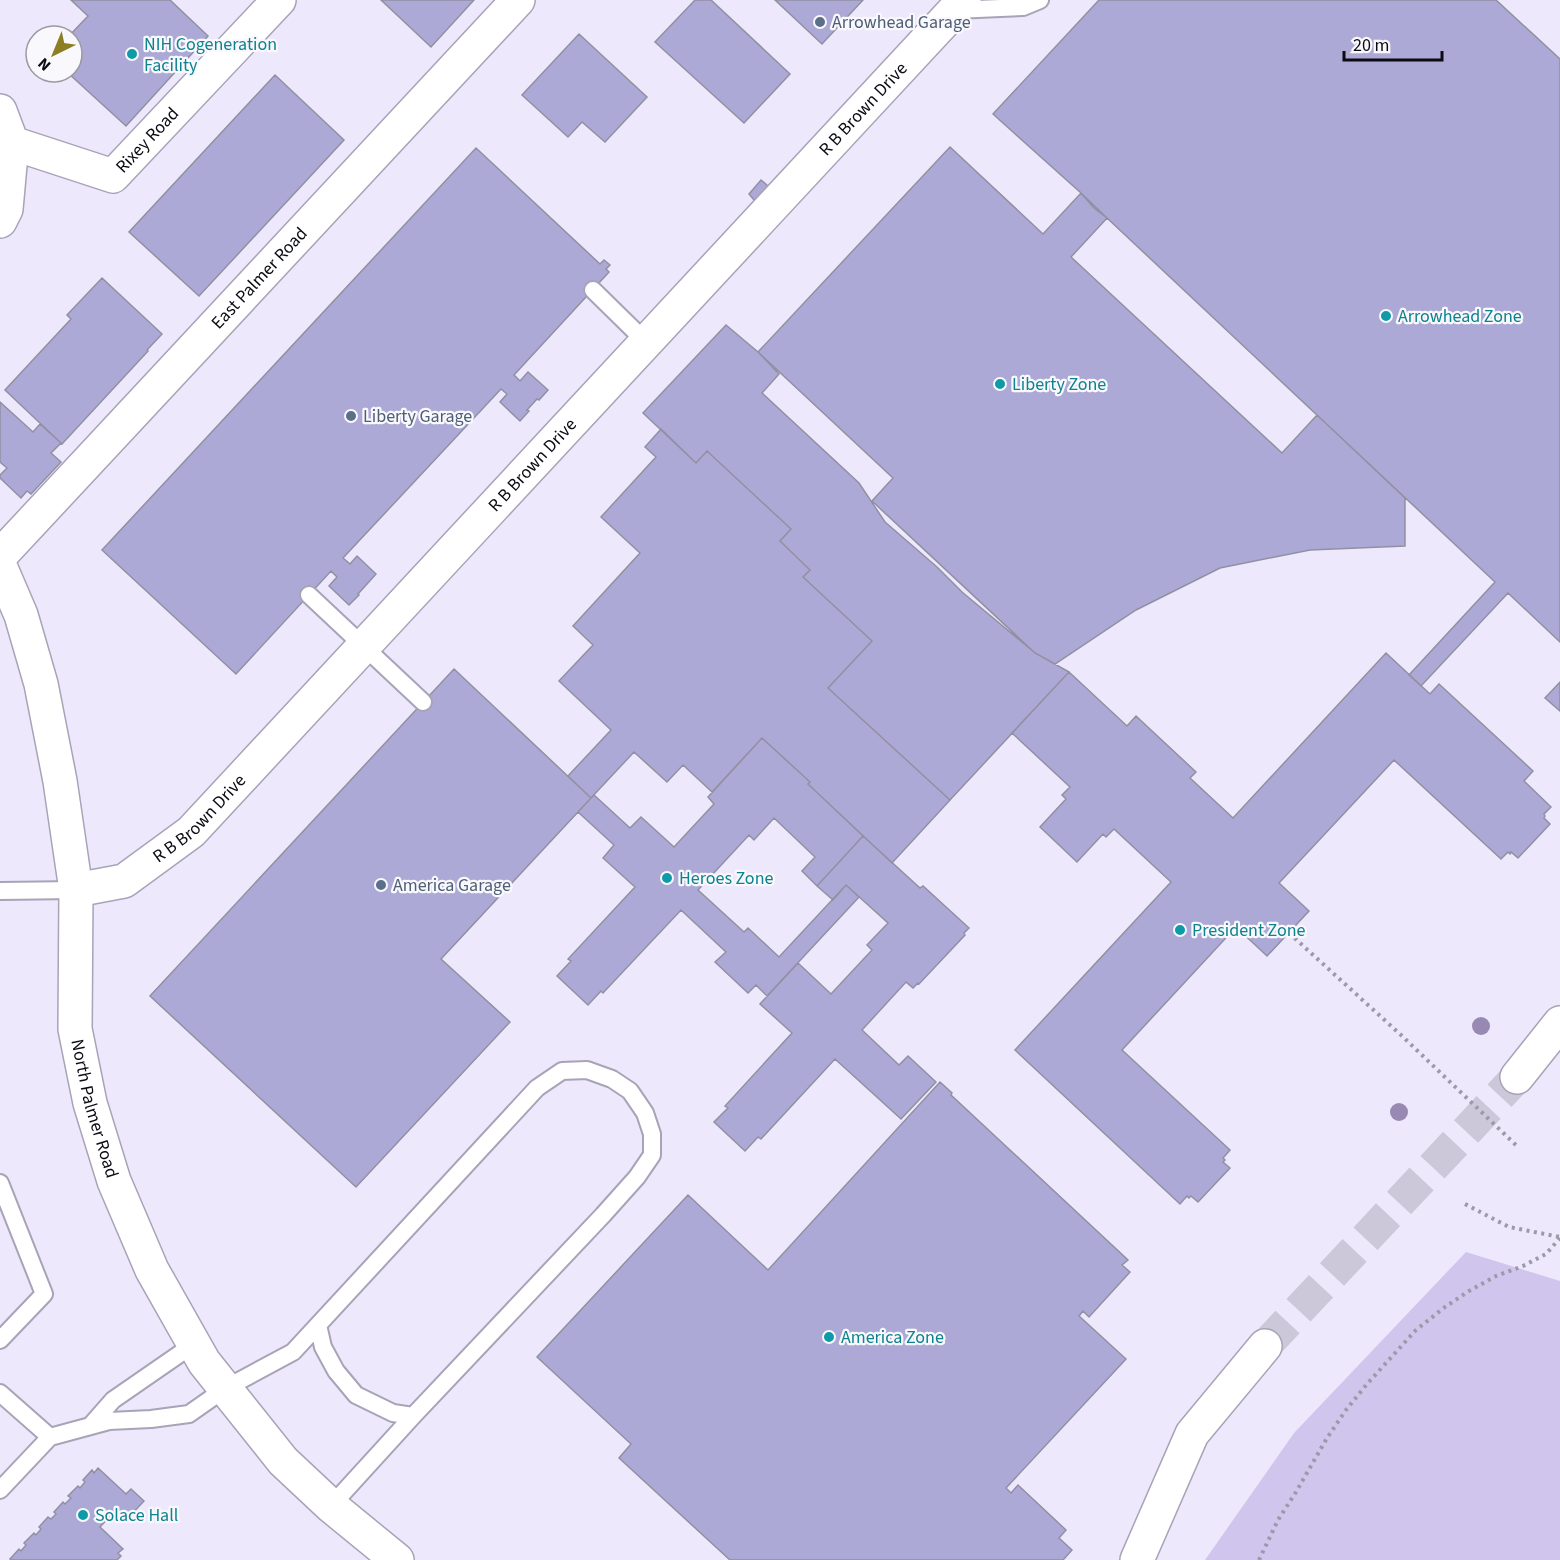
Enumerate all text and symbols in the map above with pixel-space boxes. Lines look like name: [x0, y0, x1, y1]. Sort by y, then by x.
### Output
place label: Arrowhead Garage: [832, 10, 971, 35]
marker: Arrowhead Garage: [813, 15, 827, 29]
north arrow: [24, 24, 84, 84]
scale bar: [1344, 24, 1442, 62]
place label: NIH Cogeneration Facility: [144, 32, 277, 78]
text: 20 m: [1353, 33, 1389, 58]
marker: NIH Cogeneration Facility: [125, 47, 139, 61]
text: N: [33, 53, 56, 76]
street label: R B Brown Drive: [813, 56, 913, 161]
street label: Rixey Road: [110, 101, 184, 178]
street label: East Palmer Road: [205, 222, 313, 334]
place label: Arrowhead Zone: [1398, 304, 1522, 329]
marker: Arrowhead Zone: [1379, 309, 1393, 323]
place label: Liberty Zone: [1012, 372, 1106, 397]
marker: Liberty Zone: [993, 377, 1007, 391]
place label: Liberty Garage: [363, 404, 472, 429]
marker: Liberty Garage: [344, 409, 358, 423]
street label: R B Brown Drive: [482, 412, 582, 517]
street label: R B Brown Drive: [147, 768, 251, 869]
place label: Heroes Zone: [679, 866, 773, 891]
marker: Heroes Zone: [660, 871, 674, 885]
place label: America Garage: [393, 873, 511, 898]
marker: America Garage: [374, 878, 388, 892]
place label: President Zone: [1192, 918, 1306, 943]
marker: President Zone: [1173, 923, 1187, 937]
street label: North Palmer Road: [65, 1037, 125, 1181]
place label: America Zone: [841, 1325, 944, 1350]
marker: America Zone: [822, 1330, 836, 1344]
place label: Solace Hall: [95, 1503, 178, 1528]
marker: Solace Hall: [76, 1508, 90, 1522]

